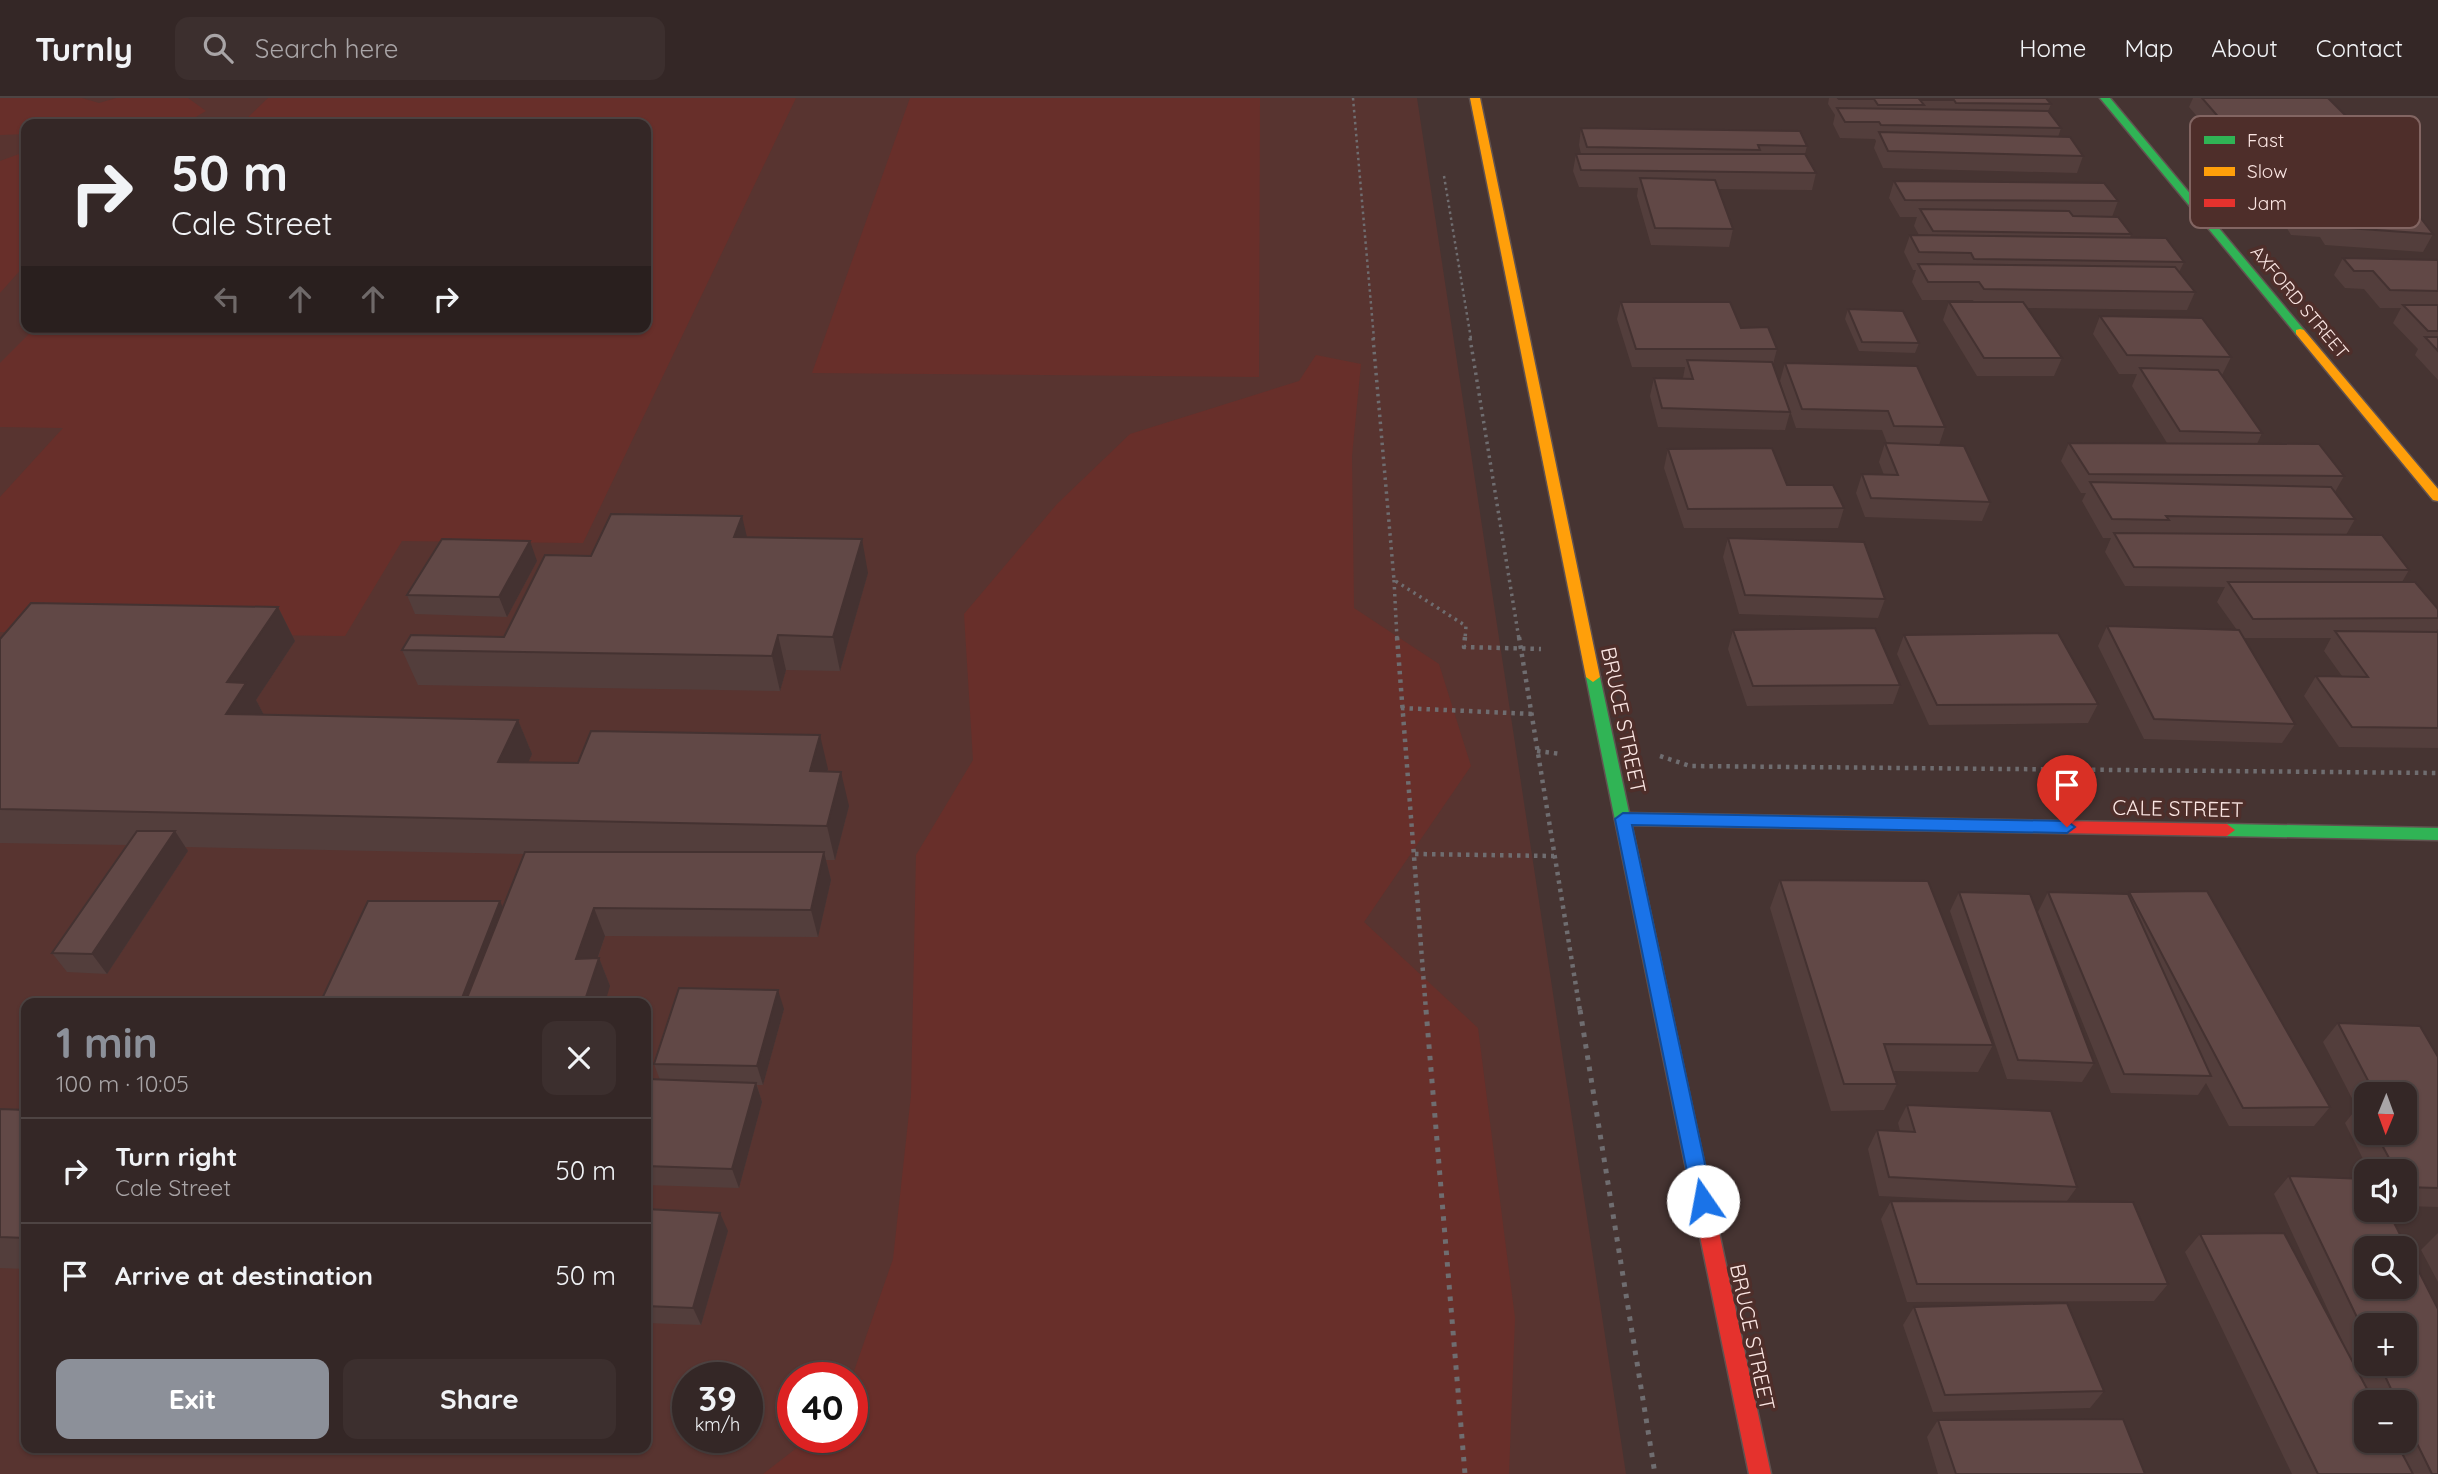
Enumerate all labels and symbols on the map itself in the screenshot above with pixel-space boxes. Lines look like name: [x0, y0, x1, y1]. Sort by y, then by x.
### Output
legend: [2190, 116, 2420, 228]
text: Fast: [2247, 128, 2284, 152]
text: Slow: [2247, 159, 2288, 183]
text: Jam: [2247, 191, 2287, 215]
street label: AXFORD STREET: [2246, 241, 2354, 363]
street label: BRUCE STREET: [1596, 644, 1652, 796]
pin: [2037, 755, 2097, 827]
street label: CALE STREET: [2112, 794, 2244, 822]
north arrow: [2354, 1082, 2417, 1144]
position arrow: [1666, 1164, 1740, 1238]
street label: BRUCE STREET: [1725, 1261, 1781, 1413]
speed limit sign: 40: [777, 1362, 868, 1453]

